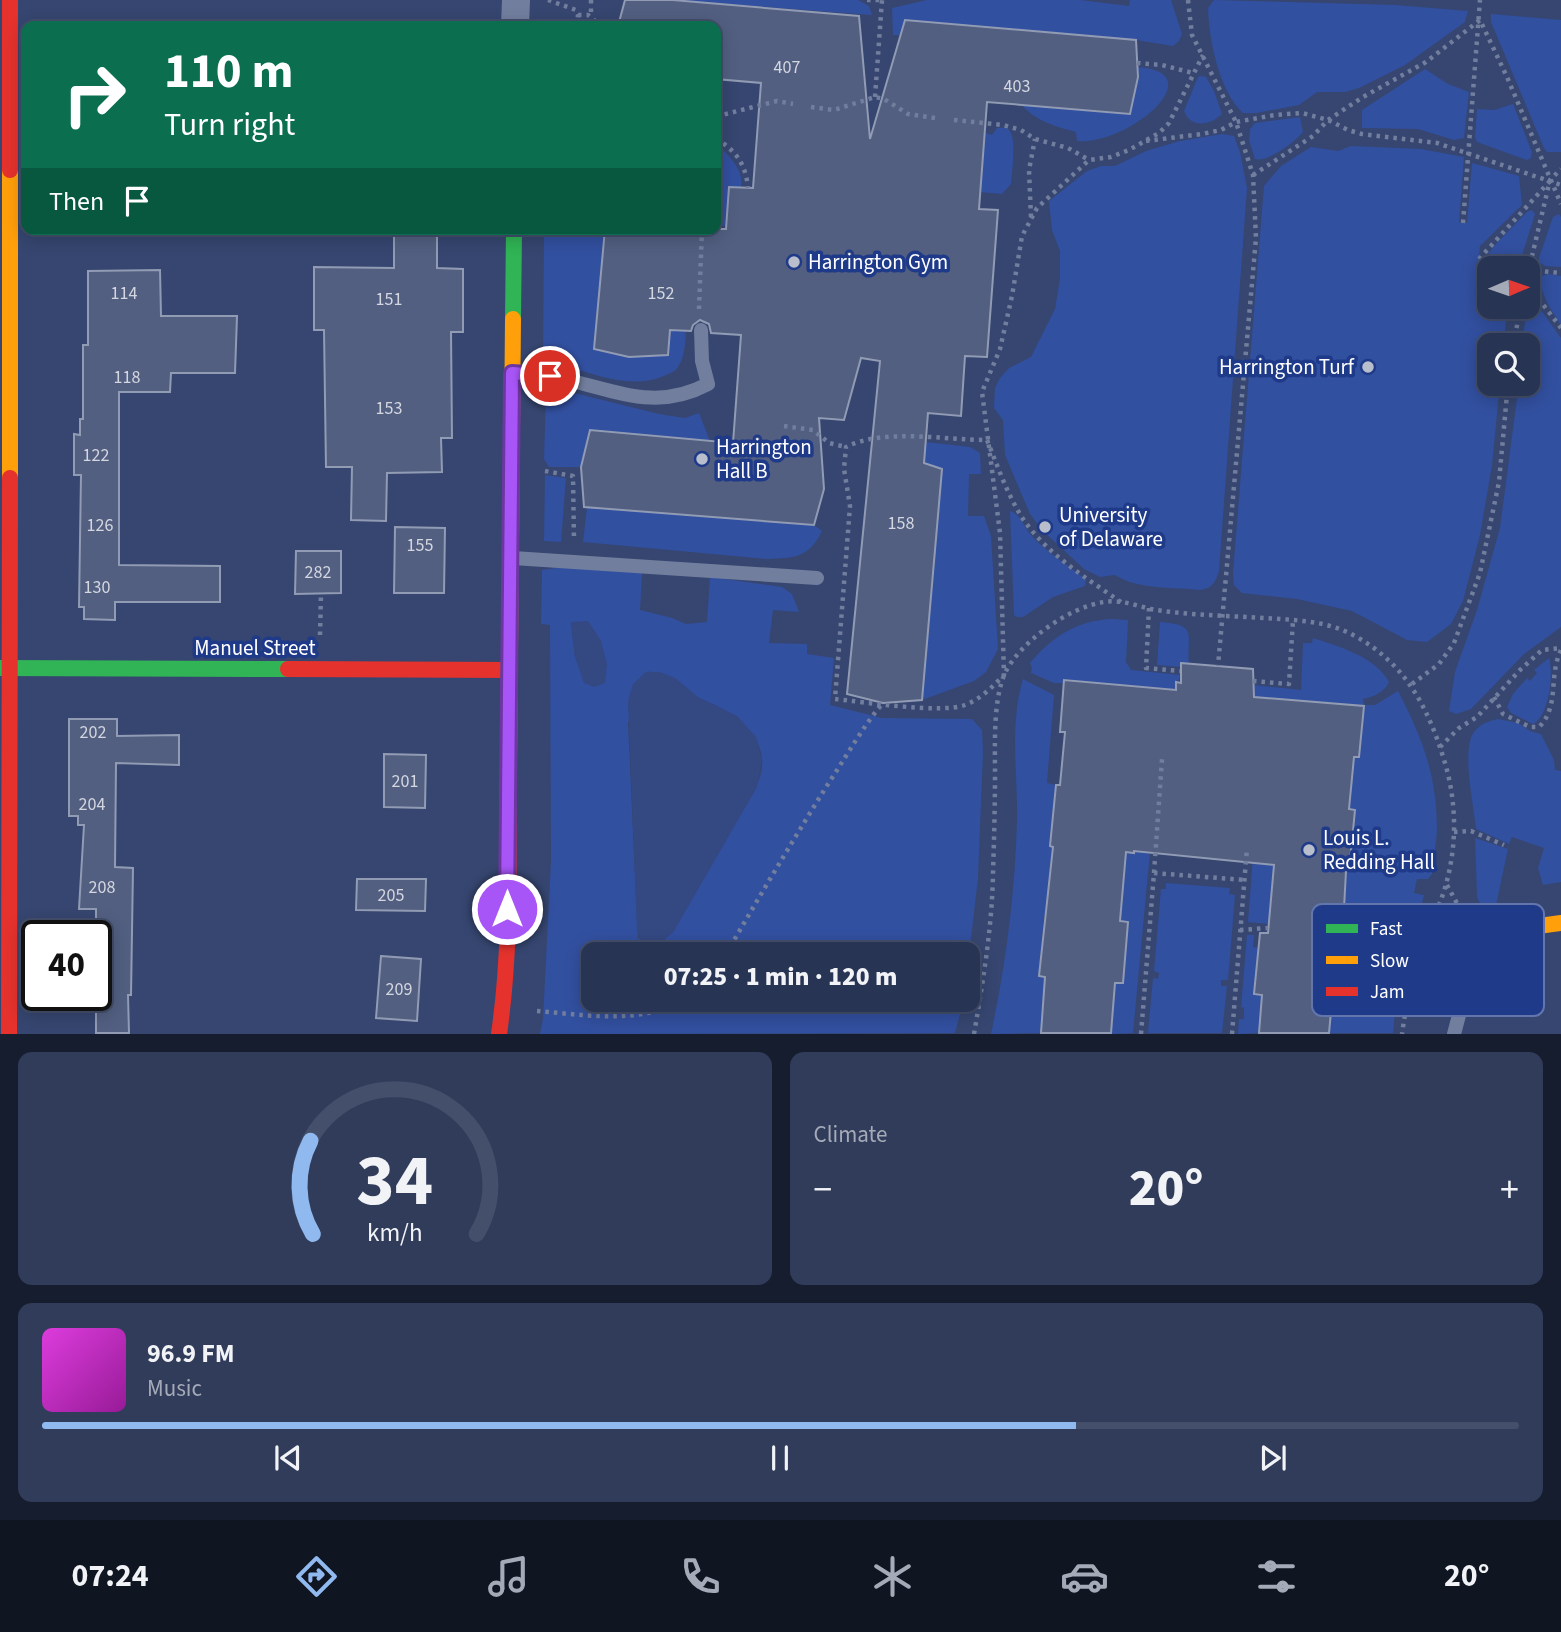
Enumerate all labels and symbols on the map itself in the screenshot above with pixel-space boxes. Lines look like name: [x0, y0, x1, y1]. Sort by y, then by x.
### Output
house number: 407: [774, 55, 800, 80]
house number: 403: [1004, 74, 1030, 99]
place label: Harrington Gym: [808, 247, 948, 277]
marker: Harrington Gym: [786, 254, 802, 270]
north arrow: [1477, 256, 1540, 318]
house number: 114: [111, 281, 137, 306]
house number: 152: [648, 281, 674, 306]
house number: 151: [376, 287, 402, 312]
pin: [520, 346, 580, 406]
place label: Harrington Turf: [1219, 352, 1355, 382]
marker: Harrington Turf: [1360, 359, 1376, 375]
house number: 118: [114, 365, 140, 390]
house number: 153: [376, 396, 402, 421]
place label: Harrington Hall B: [716, 432, 812, 486]
house number: 122: [83, 443, 109, 468]
marker: Harrington Hall B: [694, 451, 710, 467]
place label: University of Delaware: [1059, 500, 1163, 554]
house number: 158: [888, 511, 914, 536]
house number: 126: [87, 513, 113, 538]
marker: University of Delaware: [1037, 519, 1053, 535]
house number: 155: [407, 533, 433, 558]
house number: 282: [305, 560, 331, 585]
house number: 130: [84, 575, 110, 600]
street label: Manuel Street: [194, 633, 316, 663]
house number: 202: [80, 720, 106, 745]
house number: 201: [392, 769, 418, 794]
house number: 204: [79, 792, 105, 817]
place label: Louis L. Redding Hall: [1323, 823, 1435, 877]
marker: Louis L. Redding Hall: [1301, 842, 1317, 858]
position arrow: [470, 872, 544, 946]
house number: 208: [89, 875, 115, 900]
house number: 205: [378, 883, 404, 908]
legend: [1312, 904, 1544, 1016]
text: Fast: [1370, 916, 1403, 943]
speed limit sign: 40: [21, 920, 112, 1011]
text: Slow: [1370, 948, 1409, 975]
house number: 209: [386, 977, 412, 1002]
text: Jam: [1370, 979, 1404, 1006]

